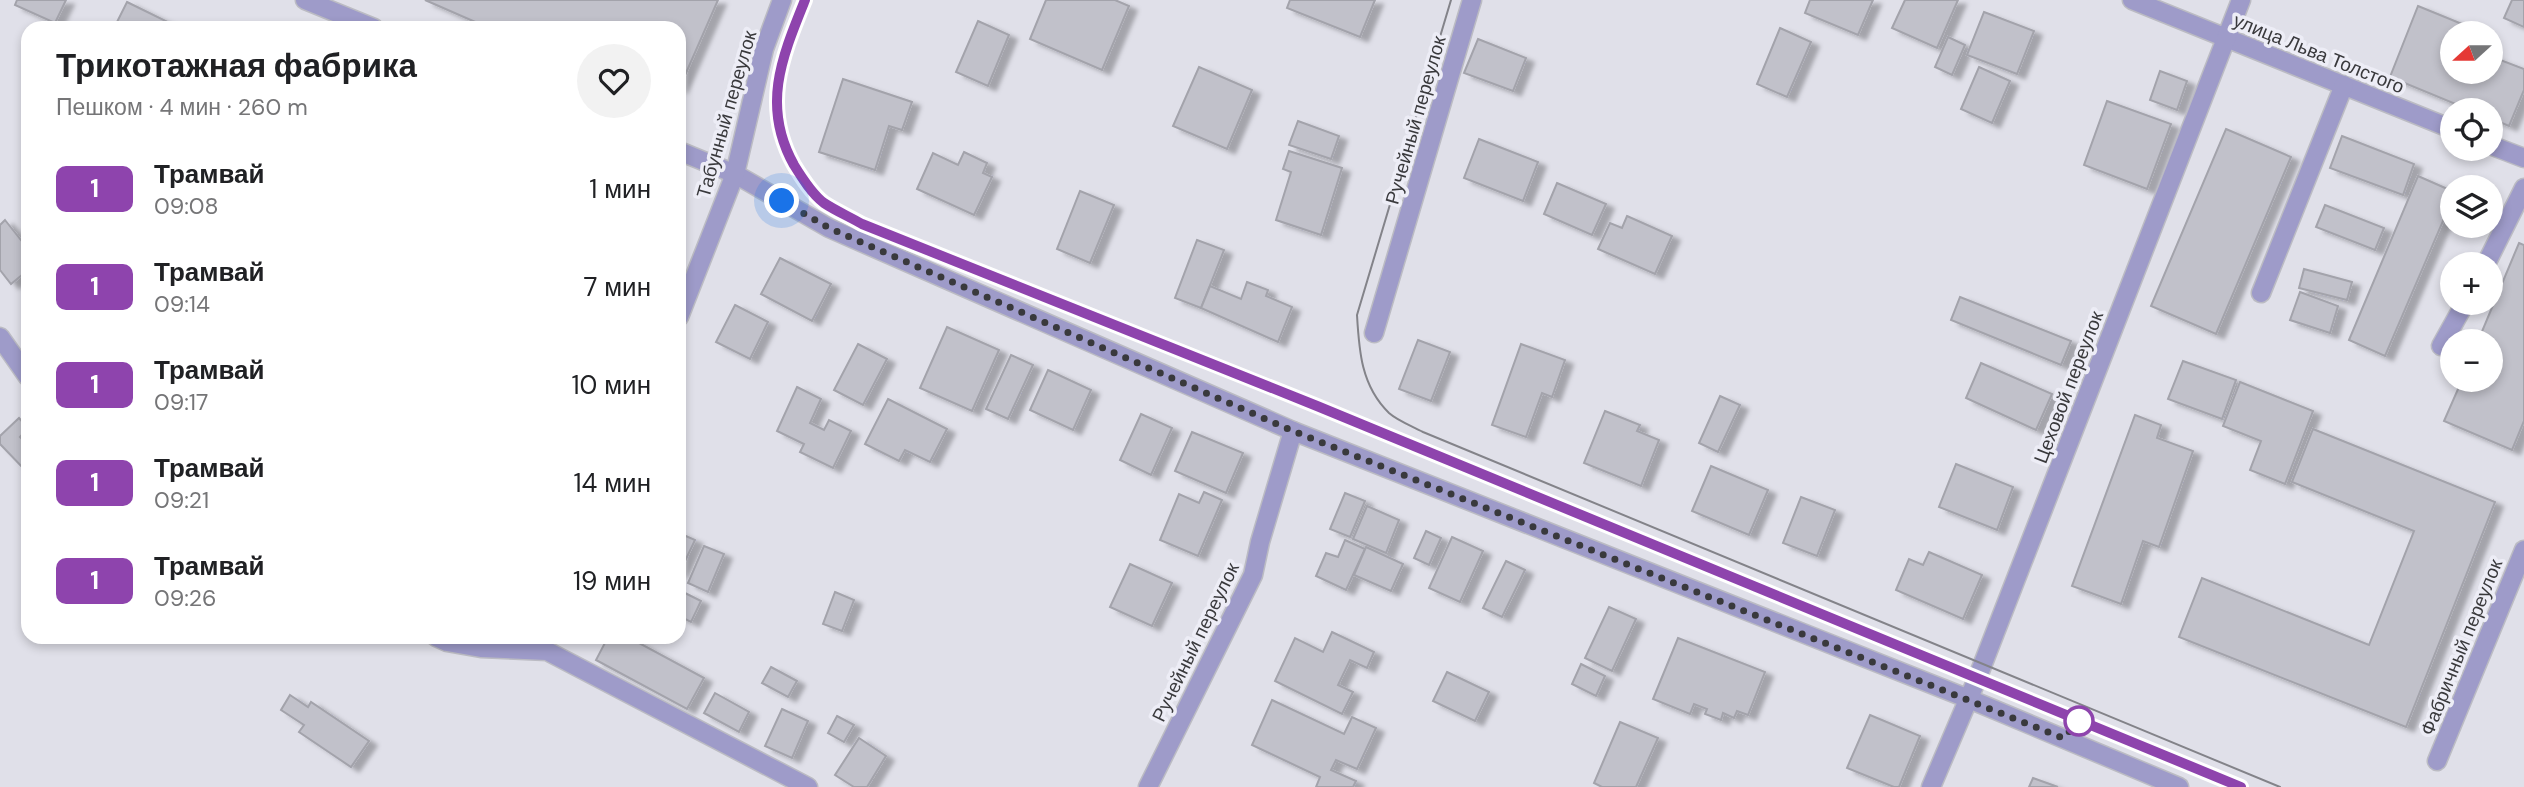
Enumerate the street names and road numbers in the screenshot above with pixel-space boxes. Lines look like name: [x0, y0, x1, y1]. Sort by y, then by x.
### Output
street label: улица Льва Толстого: [2230, 8, 2408, 99]
street label: Табунный переулок: [691, 27, 762, 201]
street label: Ручейный переулок: [1379, 32, 1452, 207]
street label: Цеховой переулок: [2028, 307, 2109, 467]
street label: Фабричный переулок: [2415, 555, 2508, 739]
street label: Ручейный переулок: [1146, 558, 1245, 726]

